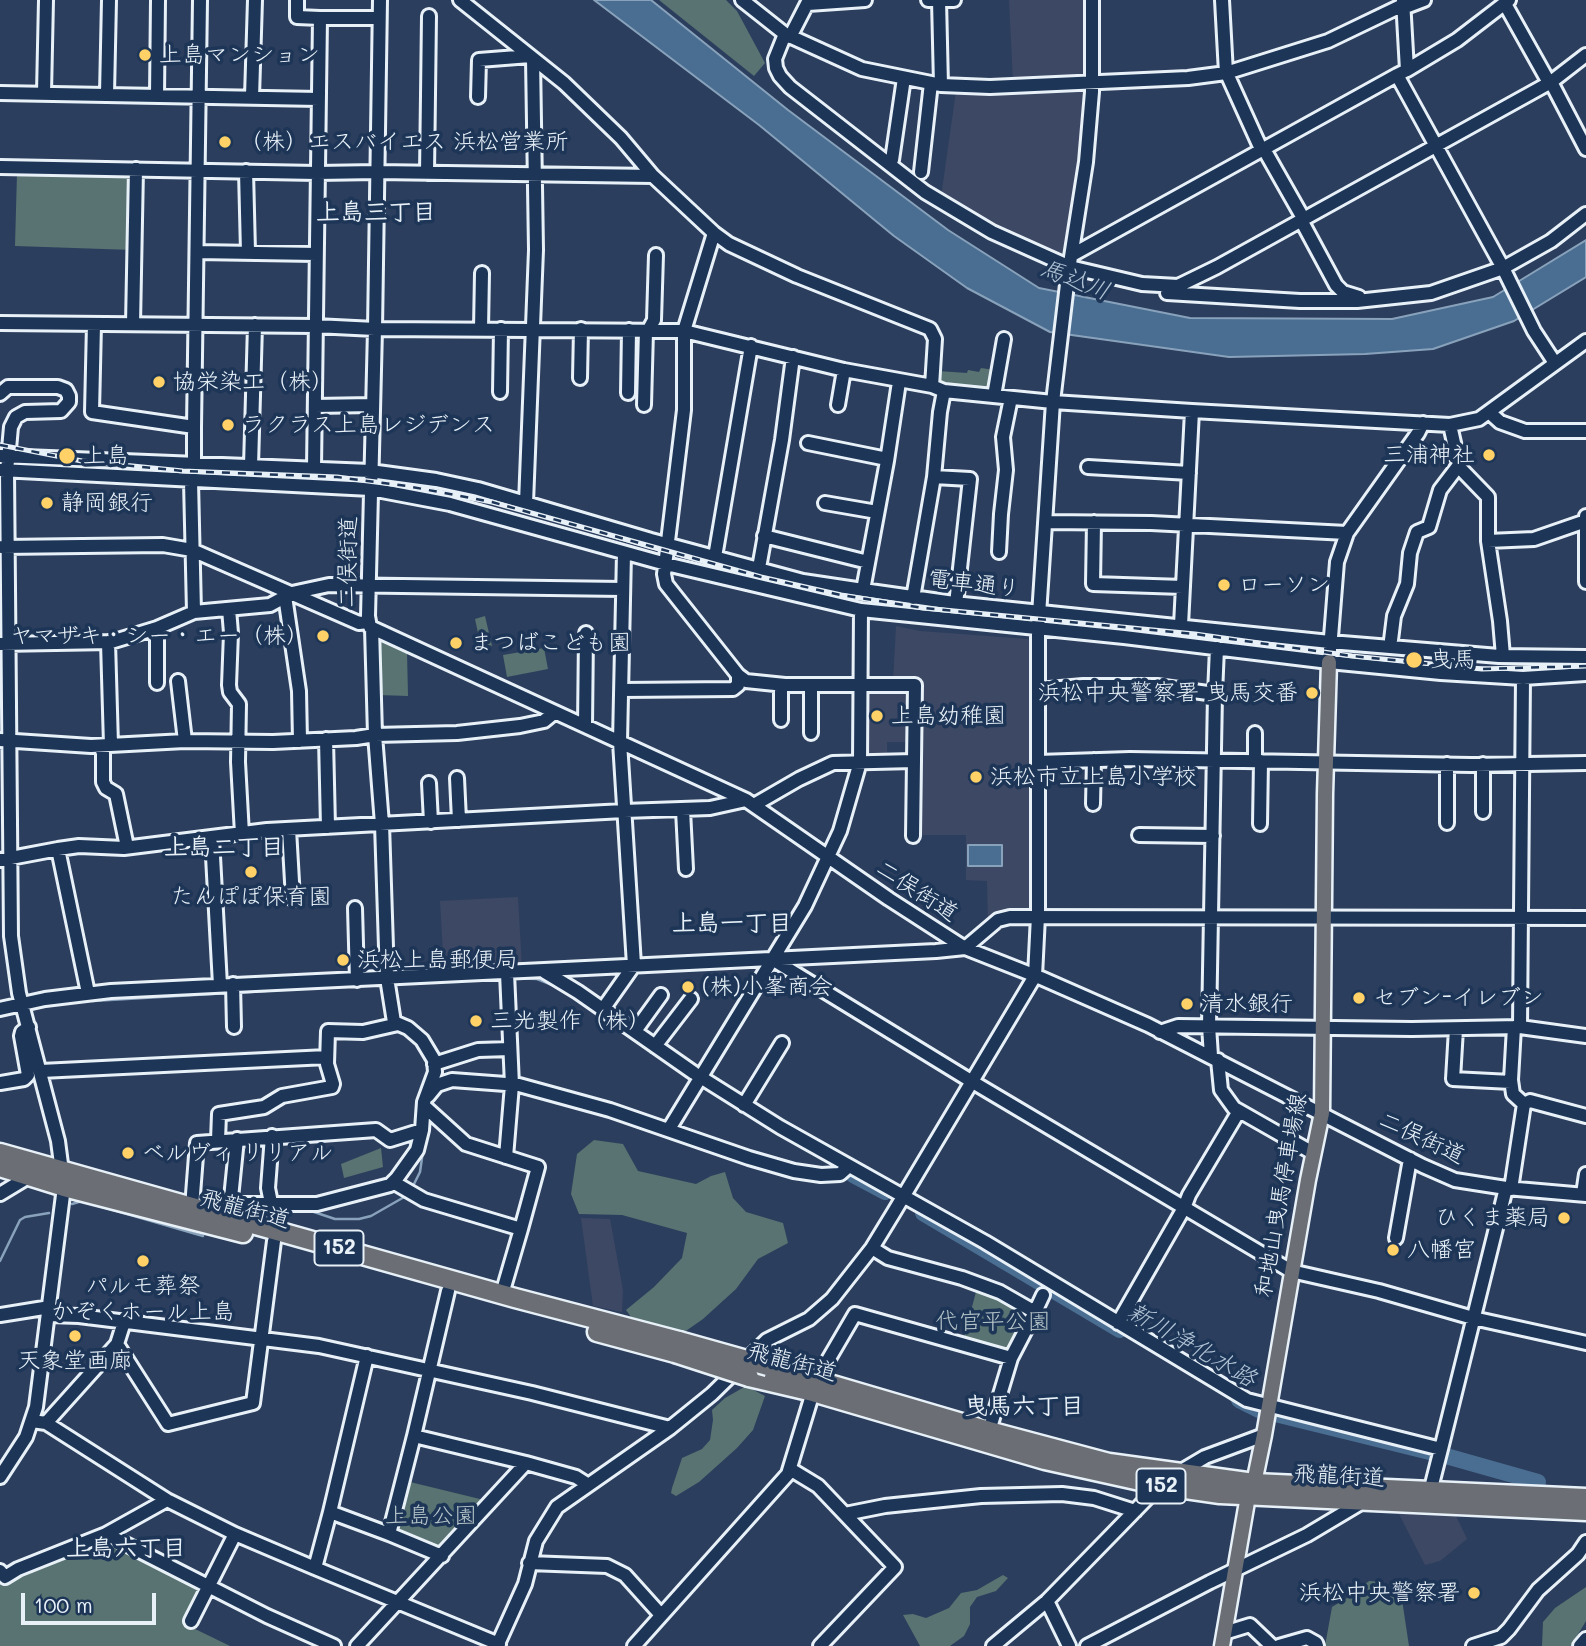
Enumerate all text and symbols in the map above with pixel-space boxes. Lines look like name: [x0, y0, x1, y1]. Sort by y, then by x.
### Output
place label: 上島マンション: [159, 41, 320, 69]
marker: 上島マンション: [137, 47, 153, 63]
place label: （株）エスバイエス 浜松営業所: [239, 128, 568, 156]
marker: （株）エスバイエス 浜松営業所: [217, 134, 233, 150]
district label: 上島三丁目: [316, 199, 436, 227]
water label: 馬込川: [1036, 254, 1114, 306]
place label: 協栄染工（株）: [173, 368, 334, 396]
marker: 協栄染工（株）: [151, 374, 167, 390]
place label: ラクラス上島レジデンス: [242, 411, 495, 439]
marker: ラクラス上島レジデンス: [220, 417, 236, 433]
place label: 三浦神社: [1383, 441, 1475, 469]
place label: 上島: [83, 442, 129, 470]
marker: 上島: [57, 446, 77, 466]
marker: 三浦神社: [1481, 447, 1497, 463]
place label: 静岡銀行: [61, 489, 153, 517]
marker: 静岡銀行: [39, 495, 55, 511]
street label: 二俣街道: [333, 516, 363, 608]
street label: 電車通り: [927, 565, 1021, 603]
place label: ローソン: [1238, 571, 1330, 599]
marker: ローソン: [1216, 577, 1232, 593]
place label: ヤマザキ・シー・エー（株）: [10, 622, 309, 650]
marker: ヤマザキ・シー・エー（株）: [315, 628, 331, 644]
place label: まつばこども園: [470, 629, 631, 657]
marker: まつばこども園: [448, 635, 464, 651]
place label: 曳馬: [1430, 646, 1476, 674]
marker: 曳馬: [1404, 650, 1424, 670]
place label: 浜松中央警察署 曳馬交番: [1038, 679, 1298, 707]
marker: 浜松中央警察署 曳馬交番: [1304, 685, 1320, 701]
place label: 上島幼稚園: [891, 702, 1006, 730]
marker: 上島幼稚園: [869, 708, 885, 724]
place label: 浜松市立上島小学校: [990, 763, 1197, 791]
marker: 浜松市立上島小学校: [968, 769, 984, 785]
district label: 上島二丁目: [164, 834, 284, 862]
street label: 二俣街道: [871, 854, 963, 928]
marker: たんぽぽ保育園: [243, 864, 259, 880]
place label: たんぽぽ保育園: [171, 883, 331, 911]
district label: 上島一丁目: [672, 910, 792, 938]
place label: 浜松上島郵便局: [357, 946, 518, 974]
marker: 浜松上島郵便局: [335, 952, 351, 968]
place label: (株)小峯商会: [702, 973, 833, 1001]
marker: (株)小峯商会: [680, 979, 696, 995]
place label: セブン-イレブン: [1373, 984, 1544, 1012]
place label: 清水銀行: [1201, 990, 1293, 1018]
marker: セブン-イレブン: [1351, 990, 1367, 1006]
marker: 清水銀行: [1179, 996, 1195, 1012]
place label: 三光製作（株）: [490, 1007, 651, 1035]
marker: 三光製作（株）: [468, 1013, 484, 1029]
street label: 和地山曳馬停車場線: [1249, 1091, 1313, 1299]
street label: 二俣街道: [1374, 1106, 1470, 1170]
place label: ベルヴィ リリアル: [142, 1139, 333, 1167]
marker: ベルヴィ リリアル: [120, 1145, 136, 1161]
street label: 飛龍街道: [197, 1184, 293, 1234]
place label: ひくま薬局: [1435, 1204, 1550, 1232]
marker: ひくま薬局: [1556, 1210, 1572, 1226]
road number: 152: [314, 1230, 364, 1266]
place label: 八幡宮: [1407, 1236, 1476, 1264]
marker: 八幡宮: [1385, 1242, 1401, 1258]
marker: パルモ葬祭 かぞくホール上島: [135, 1253, 151, 1269]
place label: パルモ葬祭 かぞくホール上島: [51, 1272, 235, 1326]
water label: 新川浄化水路: [1122, 1297, 1262, 1393]
park label: 代官平公園: [936, 1308, 1050, 1336]
marker: 天象堂画廊: [67, 1328, 83, 1344]
street label: 飛龍街道: [744, 1337, 840, 1387]
place label: 天象堂画廊: [18, 1347, 132, 1375]
district label: 曳馬六丁目: [964, 1393, 1084, 1421]
street label: 飛龍街道: [1292, 1460, 1386, 1492]
road number: 152: [1136, 1468, 1186, 1504]
park label: 上島公園: [385, 1502, 477, 1530]
district label: 上島六丁目: [66, 1535, 186, 1563]
place label: 浜松中央警察署: [1299, 1579, 1460, 1607]
scale bar: [24, 1580, 159, 1624]
marker: 浜松中央警察署: [1466, 1585, 1482, 1601]
text: 100 m: [34, 1591, 93, 1618]

